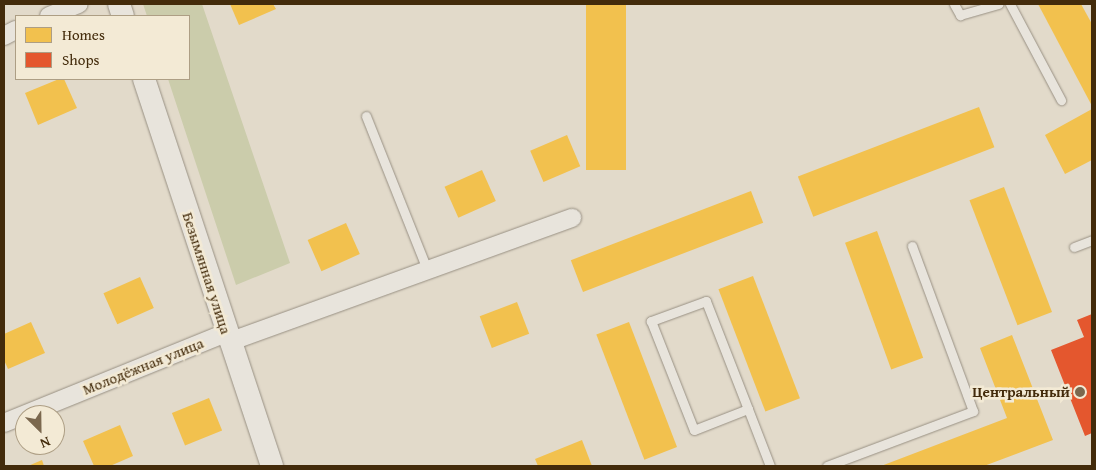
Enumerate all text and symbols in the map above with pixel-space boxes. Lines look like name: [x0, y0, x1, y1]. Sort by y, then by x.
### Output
legend: [15, 15, 190, 80]
text: Homes: [62, 24, 105, 45]
text: Shops: [62, 49, 99, 70]
street label: Безымянная улица: [179, 210, 235, 336]
street label: Молодёжная улица: [80, 334, 206, 398]
place label: Центральный: [972, 383, 1070, 401]
marker: Центральный: [1074, 386, 1086, 398]
north arrow: [15, 405, 65, 455]
text: N: [37, 432, 54, 454]

